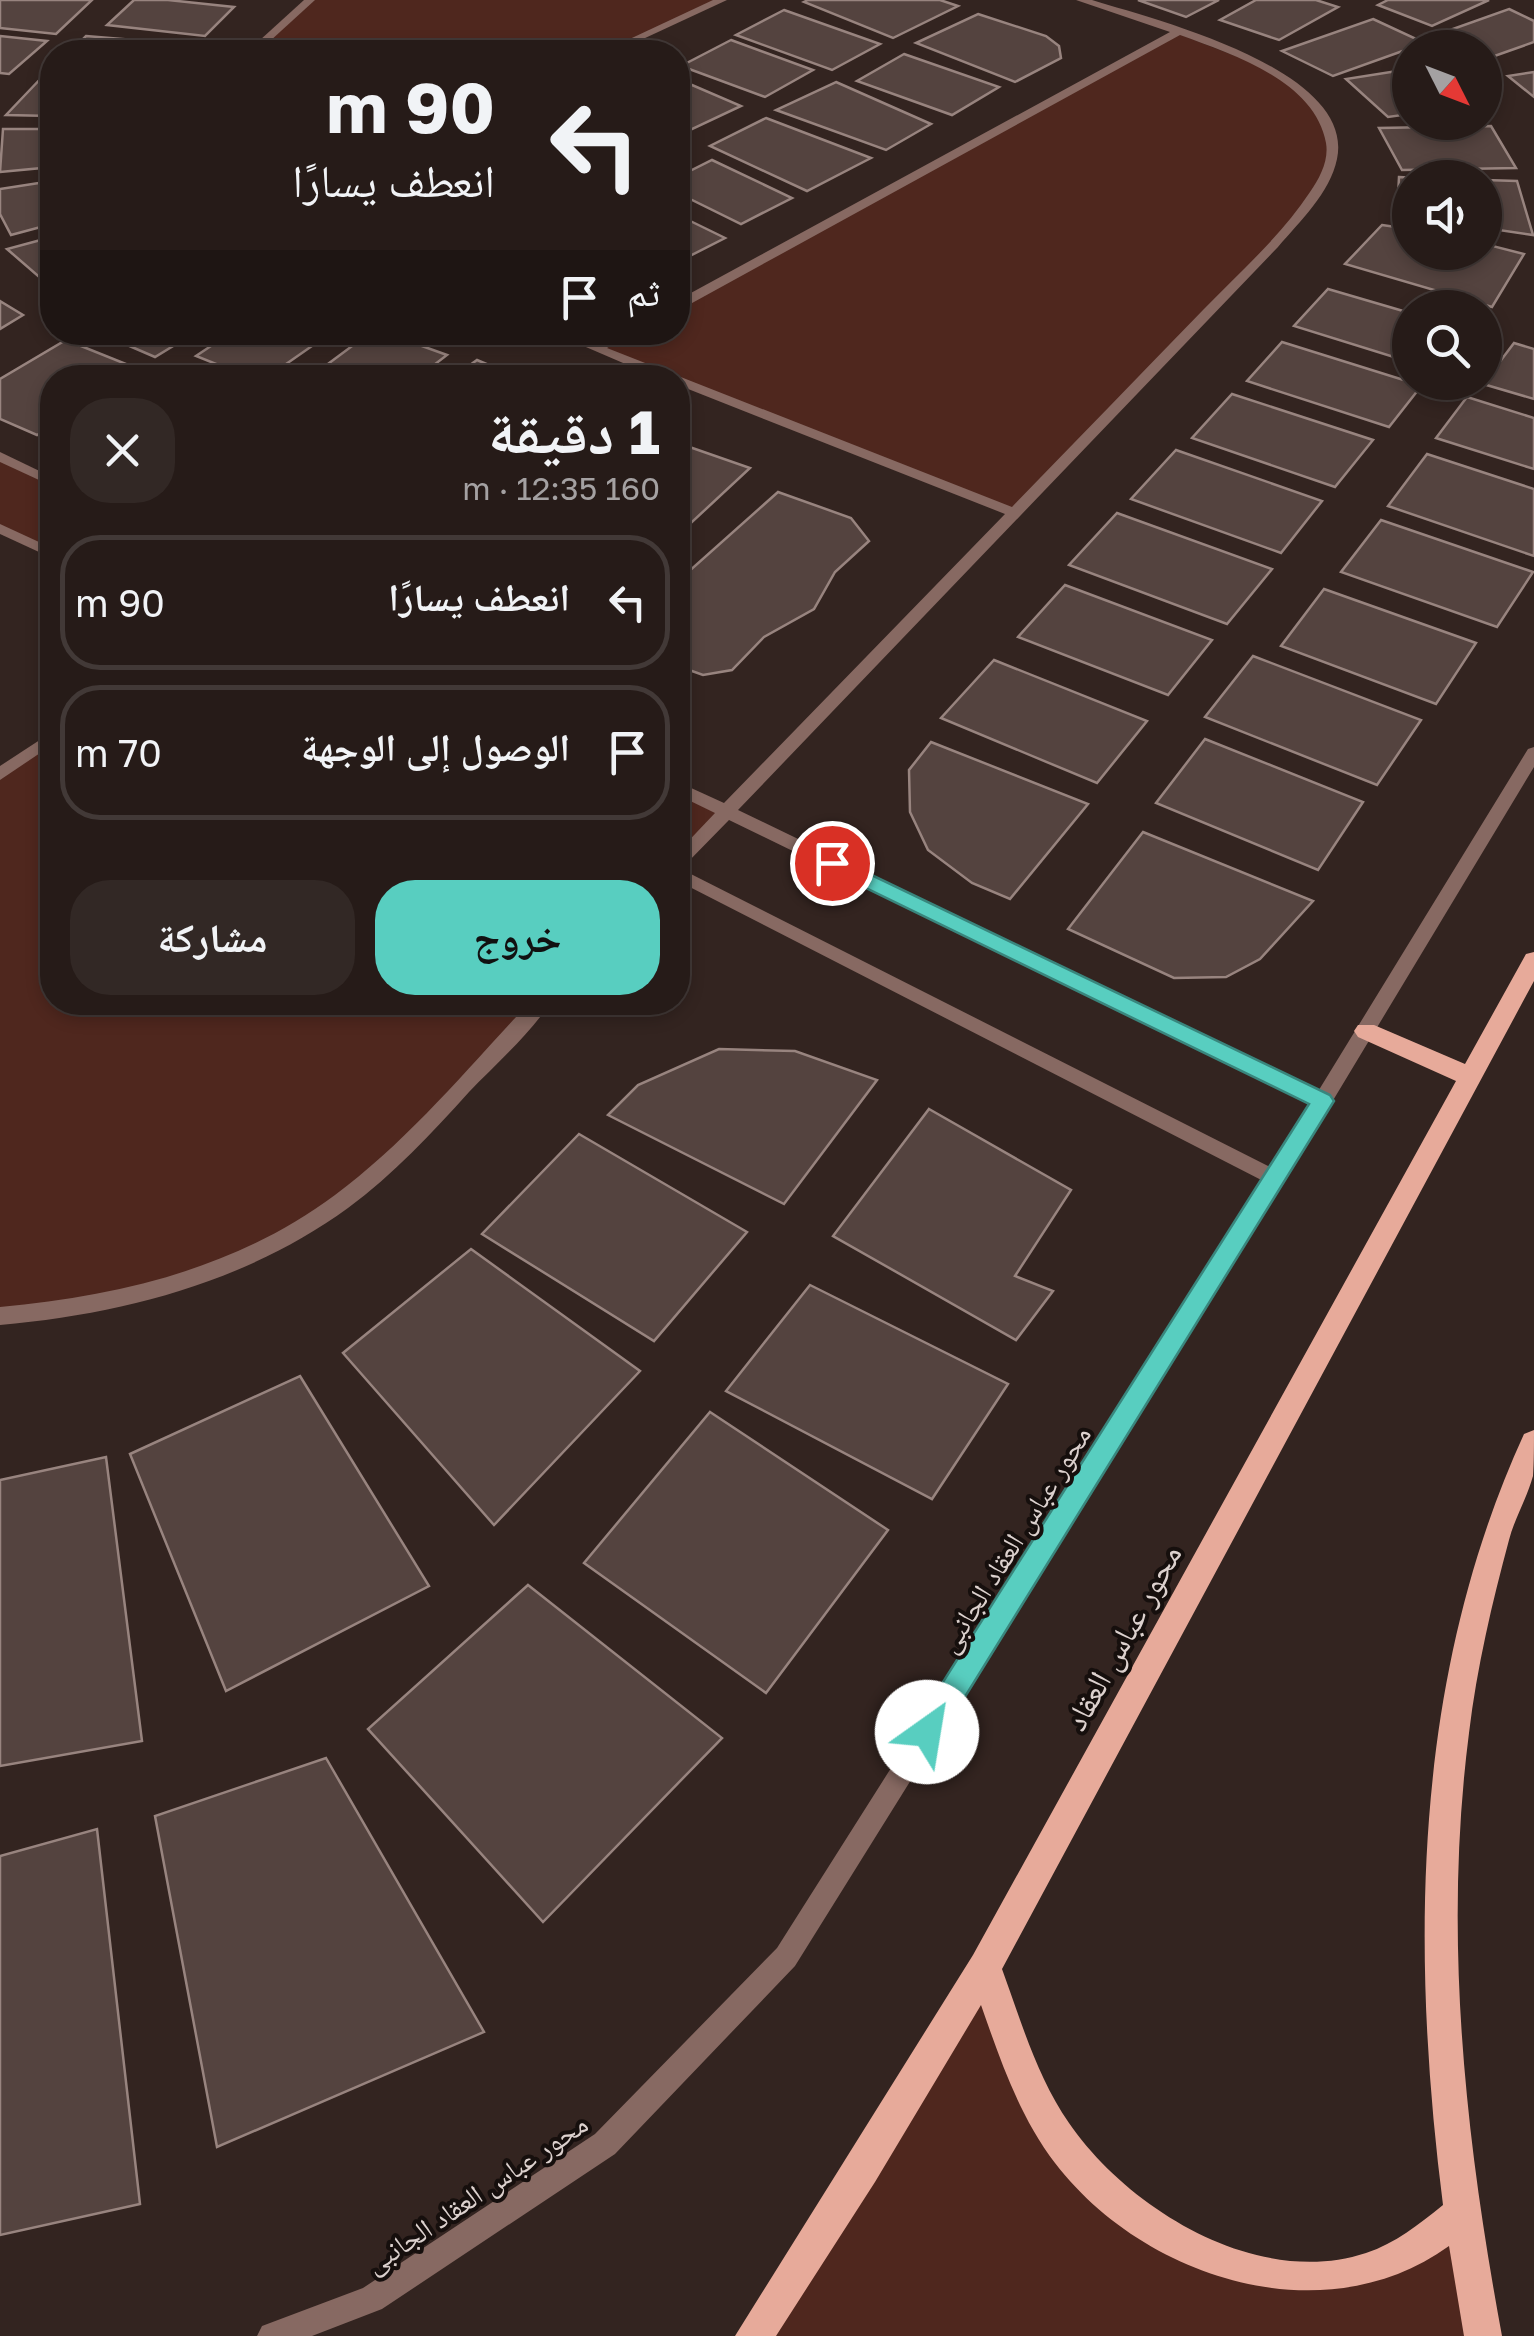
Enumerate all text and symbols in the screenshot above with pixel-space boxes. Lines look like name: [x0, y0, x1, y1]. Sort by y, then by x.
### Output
north arrow: [1392, 30, 1502, 140]
map controls: [1392, 30, 1502, 400]
text: 90 m: [326, 64, 495, 148]
icon: left: [530, 80, 660, 210]
text: انعطف يسارًا: [292, 153, 495, 207]
button: sound: [1392, 160, 1502, 270]
text: ثم: [627, 269, 660, 314]
icon: arrive: [552, 270, 607, 325]
button: search: [1392, 290, 1502, 400]
text: 1 دقيقة: [488, 395, 660, 467]
button: close: [70, 398, 175, 503]
text: 160 m · 12:35: [462, 469, 660, 507]
text: انعطف يسارًا: [388, 574, 570, 619]
icon: left: [600, 575, 655, 630]
text: 90 m: [75, 580, 165, 625]
text: الوصول إلى الوجهة: [301, 724, 570, 769]
icon: arrive: [600, 725, 655, 780]
text: 70 m: [75, 730, 162, 775]
pin: [790, 821, 875, 906]
icon: arrive: [805, 836, 860, 891]
button: مشاركة: [70, 880, 355, 995]
button: خروج: [375, 880, 660, 995]
street label: محور عباس العقاد الجانبى: [931, 1419, 1099, 1660]
street label: محور عباس العقاد: [1055, 1537, 1190, 1738]
position arrow: [875, 1680, 979, 1784]
street label: محور عباس العقاد الجانبى: [358, 2106, 595, 2281]

